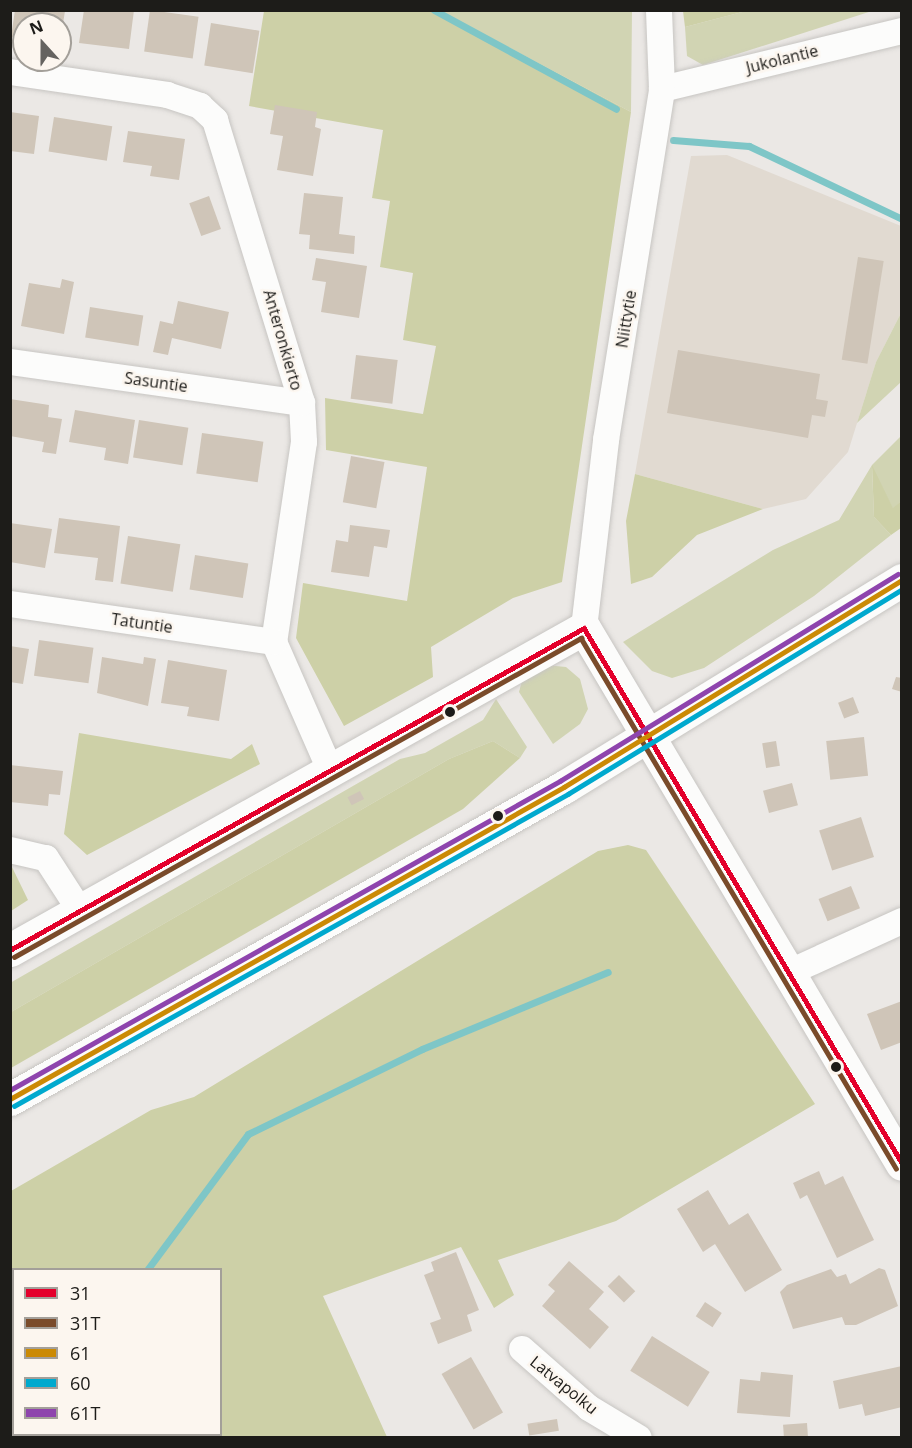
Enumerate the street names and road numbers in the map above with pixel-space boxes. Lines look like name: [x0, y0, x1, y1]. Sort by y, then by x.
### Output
street label: Jukolantie: [744, 41, 820, 77]
street label: Anteronkierto: [259, 287, 307, 393]
street label: Niittytie: [612, 289, 640, 349]
street label: Sasuntie: [123, 368, 189, 396]
street label: Tatuntie: [110, 609, 174, 637]
street label: Latvapolku: [526, 1352, 602, 1418]

